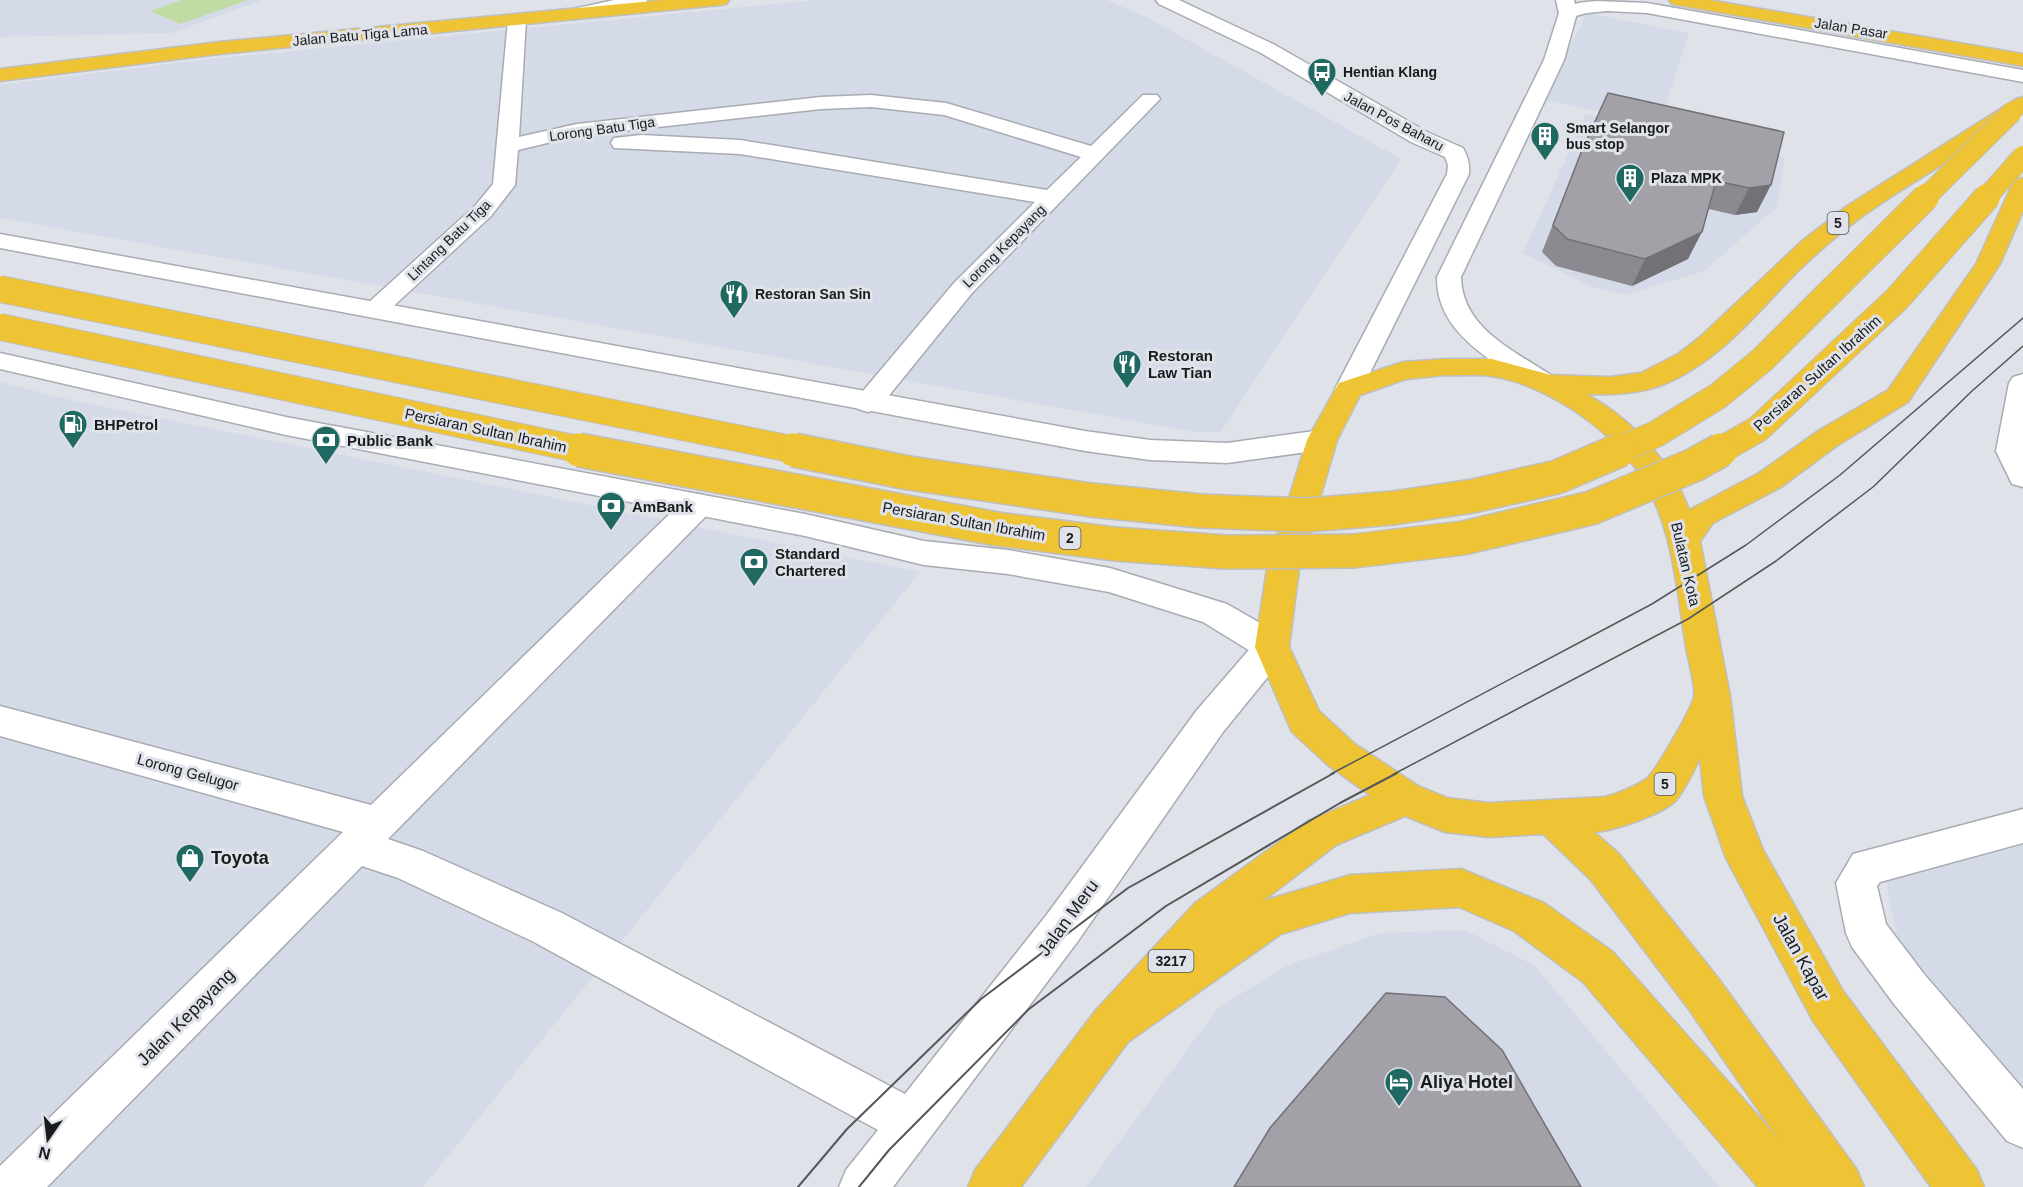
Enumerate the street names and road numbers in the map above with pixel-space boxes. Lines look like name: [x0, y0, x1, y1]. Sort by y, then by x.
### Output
street label: Jalan Pasar: [1813, 14, 1889, 42]
street label: Jalan Batu Tiga Lama: [292, 21, 428, 49]
street label: Jalan Pos Baharu: [1341, 88, 1447, 154]
street label: Lorong Batu Tiga: [548, 114, 656, 144]
street label: Lintang Batu Tiga: [404, 196, 494, 284]
street label: Lorong Kepayang: [959, 201, 1049, 291]
road number: 5: [1828, 212, 1848, 234]
street label: Persiaran Sultan Ibrahim: [1750, 311, 1884, 435]
street label: Persiaran Sultan Ibrahim: [403, 405, 569, 455]
street label: Persiaran Sultan Ibrahim: [881, 498, 1047, 544]
street label: Bulatan Kota: [1668, 520, 1704, 608]
road number: 2: [1060, 527, 1080, 549]
street label: Lorong Gelugor: [135, 750, 241, 794]
road number: 5: [1654, 773, 1676, 795]
street label: Jalan Meru: [1034, 876, 1102, 960]
street label: Jalan Kapar: [1769, 910, 1833, 1004]
road number: 3217: [1148, 950, 1194, 972]
street label: Jalan Kepayang: [133, 964, 239, 1070]

